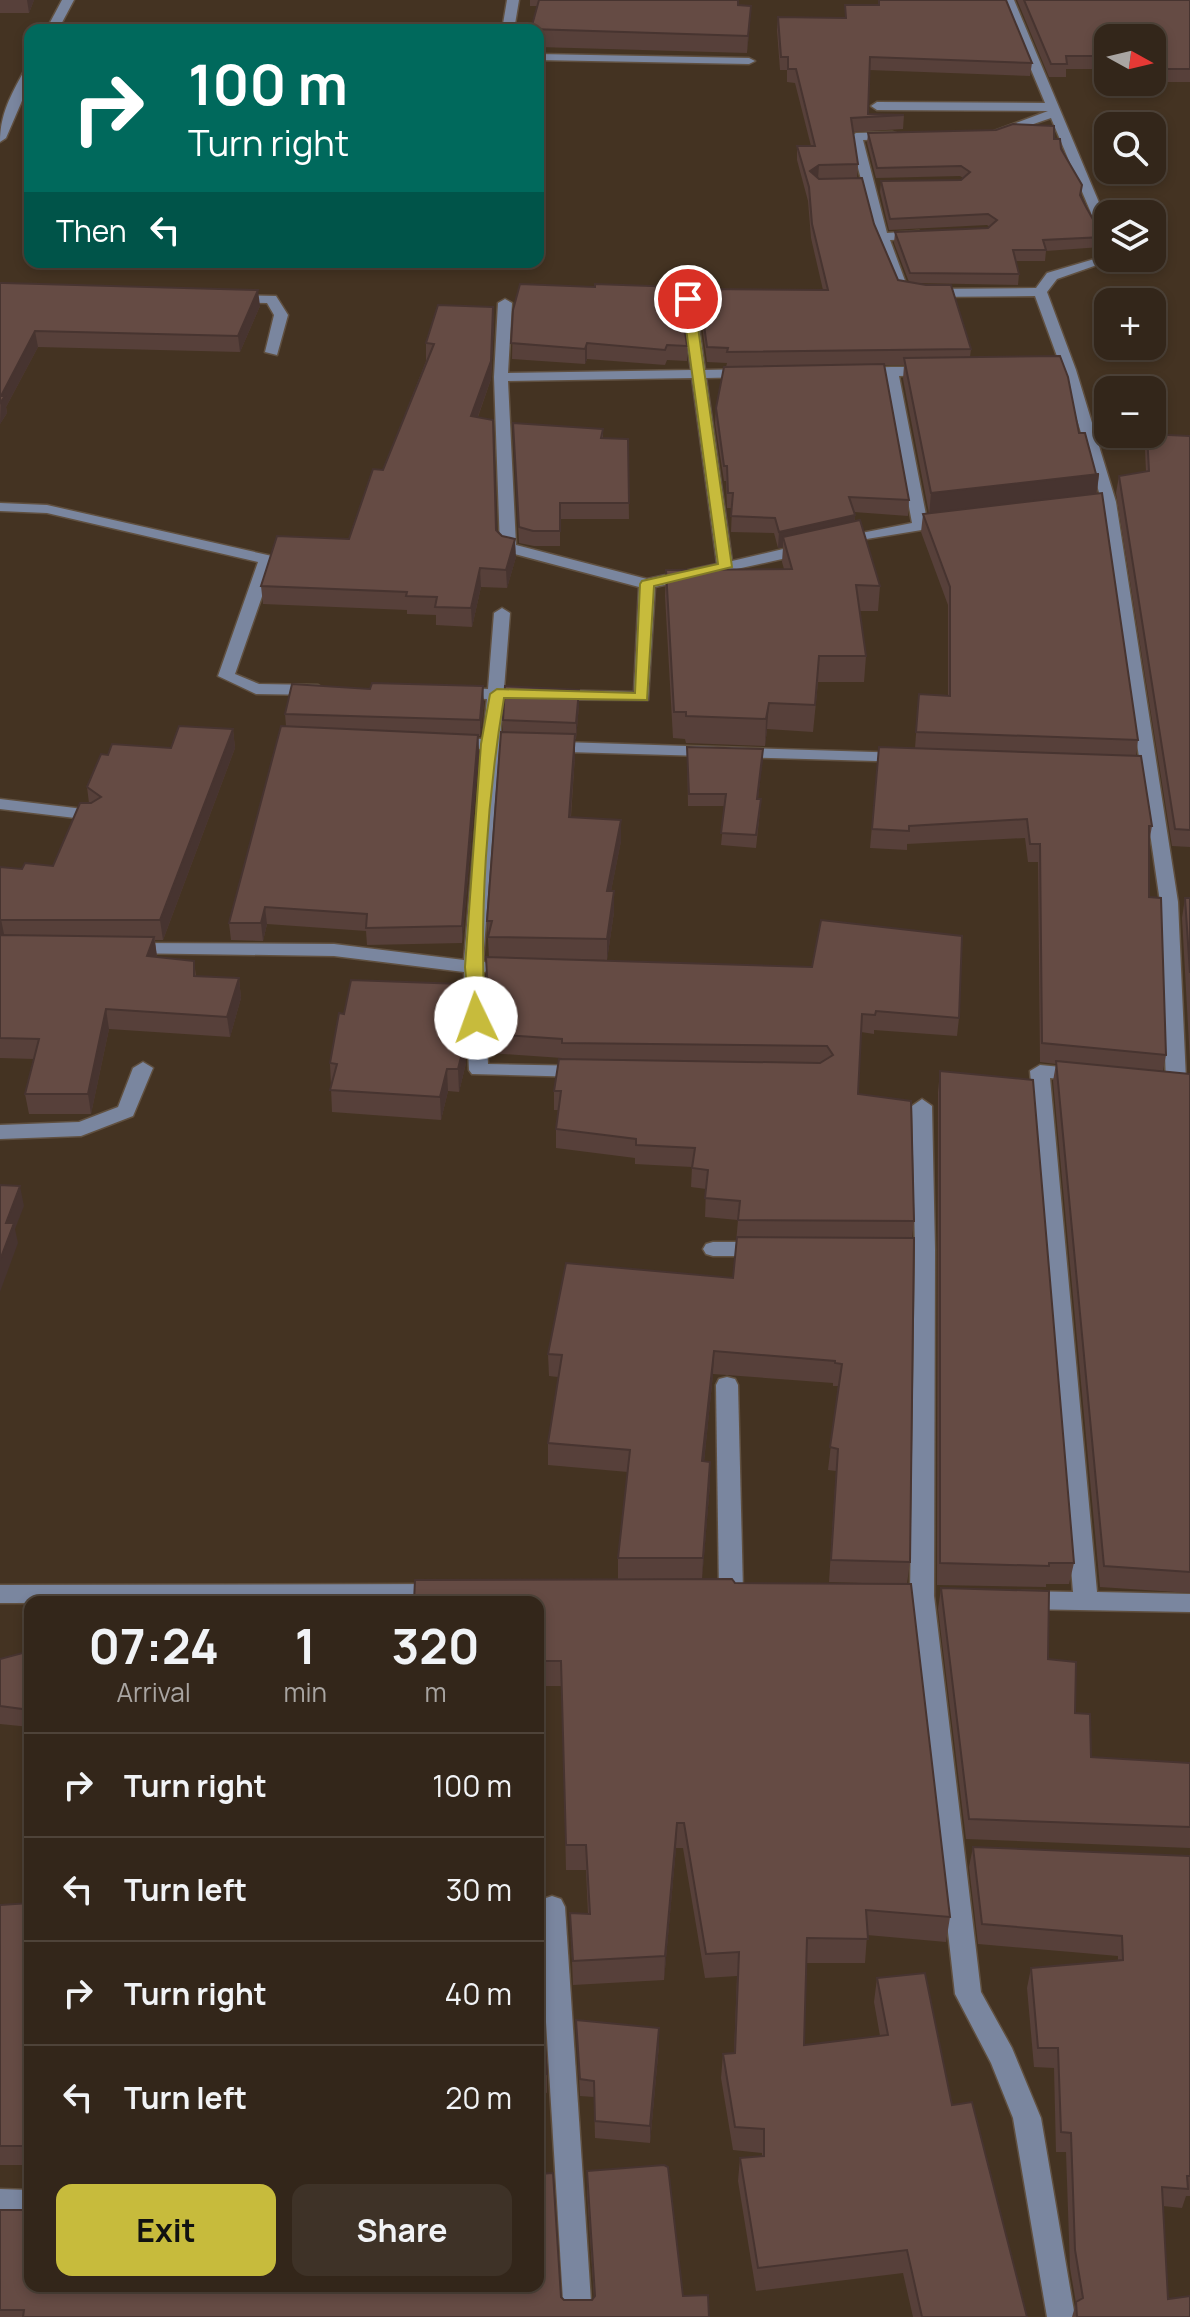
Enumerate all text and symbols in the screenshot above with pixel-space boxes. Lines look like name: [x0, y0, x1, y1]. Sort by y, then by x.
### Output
north arrow: [1094, 24, 1166, 96]
map controls: [1094, 24, 1166, 448]
text: 100 m: [188, 45, 348, 122]
icon: right: [56, 56, 160, 160]
button: search: [1094, 112, 1166, 184]
text: Turn right: [188, 118, 349, 167]
button: layers: [1094, 200, 1166, 272]
icon: left: [143, 208, 187, 252]
text: Then: [56, 210, 127, 251]
pin: [654, 265, 722, 333]
icon: arrive: [666, 277, 710, 321]
button: +: [1094, 288, 1166, 360]
button: −: [1094, 376, 1166, 448]
position arrow: [434, 976, 518, 1060]
text: 07:24: [88, 1613, 219, 1678]
text: 1: [295, 1613, 316, 1678]
text: 320: [391, 1613, 480, 1678]
text: Arrival: [117, 1674, 191, 1710]
text: min: [283, 1674, 327, 1710]
text: m: [424, 1674, 446, 1710]
icon: right: [56, 1763, 100, 1807]
text: Turn right: [124, 1765, 267, 1806]
text: 100 m: [432, 1765, 512, 1806]
icon: left: [56, 1867, 100, 1911]
text: Turn left: [124, 1869, 247, 1910]
text: 30 m: [446, 1869, 512, 1910]
icon: right: [56, 1971, 100, 2015]
text: Turn right: [124, 1973, 267, 2014]
text: 40 m: [445, 1973, 512, 2014]
icon: left: [56, 2075, 100, 2119]
text: Turn left: [124, 2077, 247, 2118]
text: 20 m: [445, 2077, 512, 2118]
button: Exit: [56, 2184, 276, 2276]
button: Share: [292, 2184, 512, 2276]

